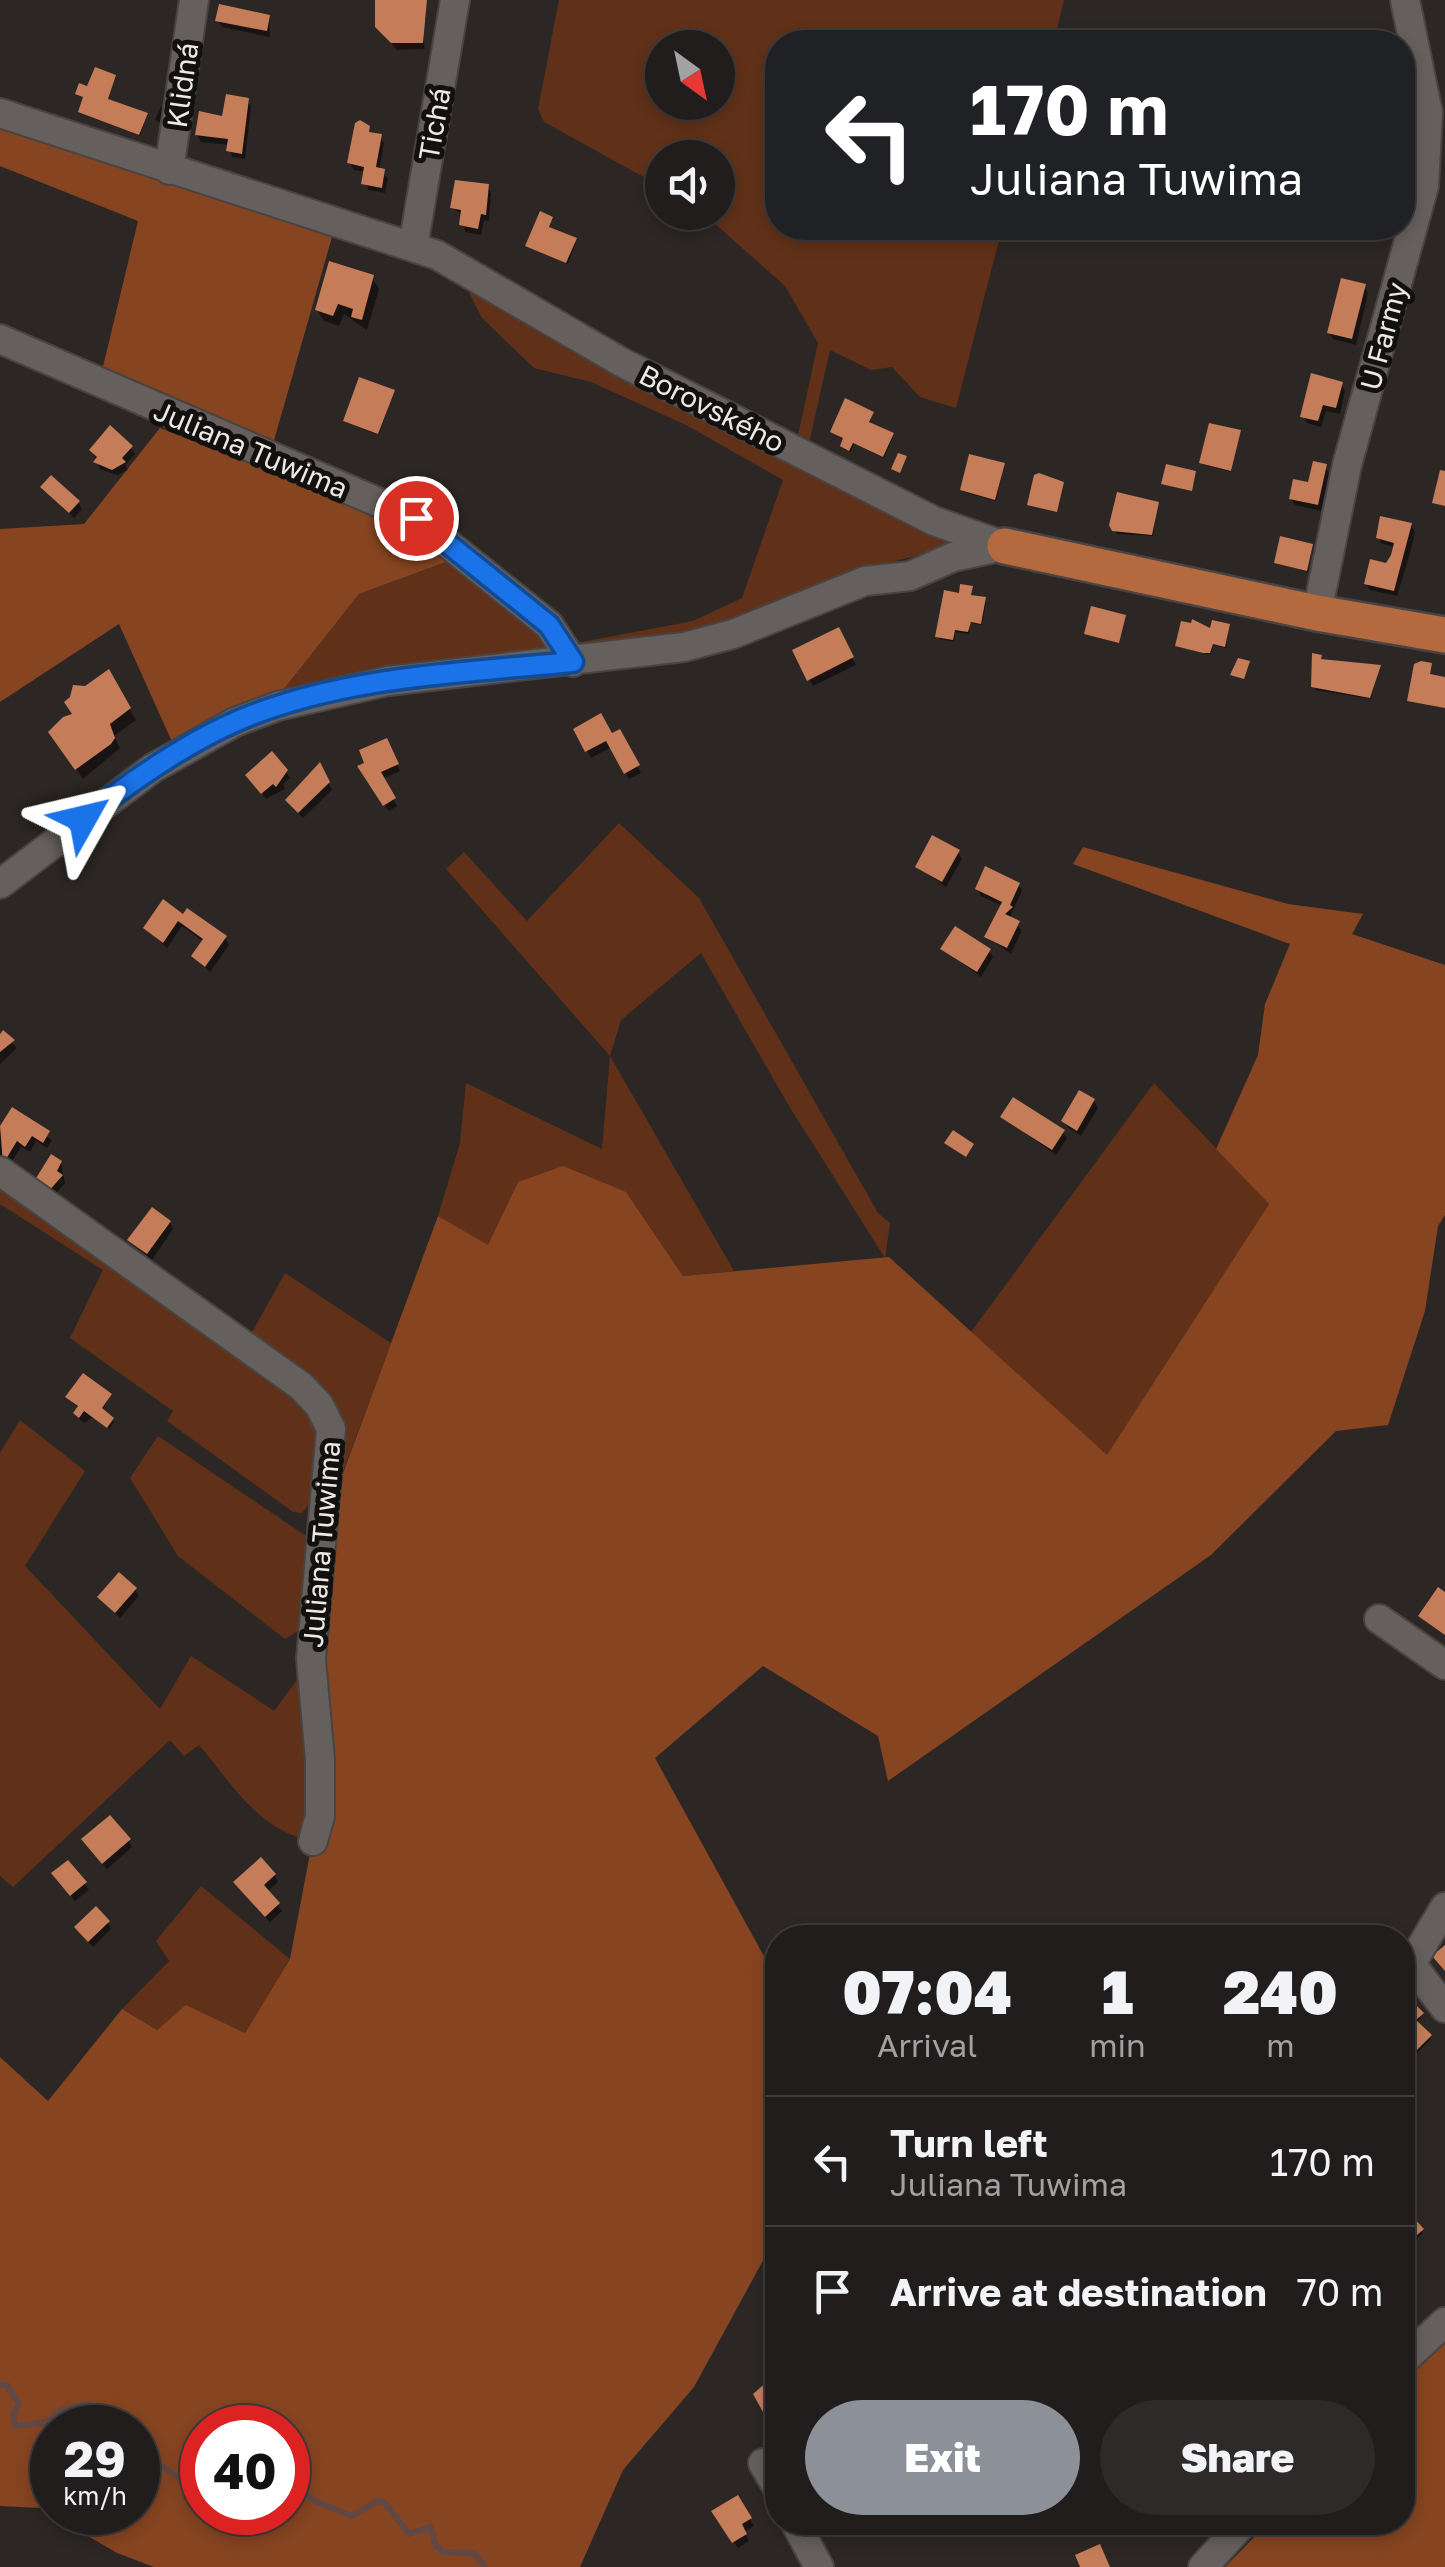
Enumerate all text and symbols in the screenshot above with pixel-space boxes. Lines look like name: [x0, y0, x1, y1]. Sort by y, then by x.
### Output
north arrow: [645, 30, 735, 120]
map controls: [645, 30, 735, 230]
street label: Klidná: [160, 40, 204, 130]
text: 170 m: [970, 66, 1168, 150]
icon: left: [805, 70, 935, 200]
street label: Tichá: [411, 85, 457, 163]
button: sound: [645, 140, 735, 230]
text: Juliana Tuwima: [970, 151, 1303, 205]
street label: U Farmy: [1353, 278, 1413, 393]
street label: Borovského: [634, 357, 790, 459]
street label: Juliana Tuwima: [149, 393, 353, 505]
pin: [374, 476, 459, 561]
icon: arrive: [389, 491, 444, 546]
position arrow: [31, 767, 135, 871]
street label: Juliana Tuwima: [296, 1439, 346, 1649]
text: 07:04: [842, 1955, 1012, 2027]
text: 1: [1102, 1955, 1133, 2027]
text: 240: [1223, 1955, 1338, 2027]
text: Arrival: [877, 2026, 977, 2064]
text: min: [1089, 2026, 1146, 2064]
text: m: [1266, 2026, 1295, 2064]
text: Turn left: [890, 2120, 1048, 2165]
icon: left: [805, 2134, 860, 2189]
text: 170 m: [1270, 2139, 1375, 2184]
text: Juliana Tuwima: [890, 2165, 1127, 2203]
icon: arrive: [805, 2264, 860, 2319]
text: Arrive at destination: [890, 2269, 1267, 2314]
text: 70 m: [1297, 2269, 1384, 2314]
button: Exit: [805, 2400, 1080, 2515]
button: Share: [1100, 2400, 1375, 2515]
speed limit sign: 40: [180, 2405, 310, 2535]
text: 29: [64, 2428, 126, 2488]
text: km/h: [63, 2480, 127, 2511]

